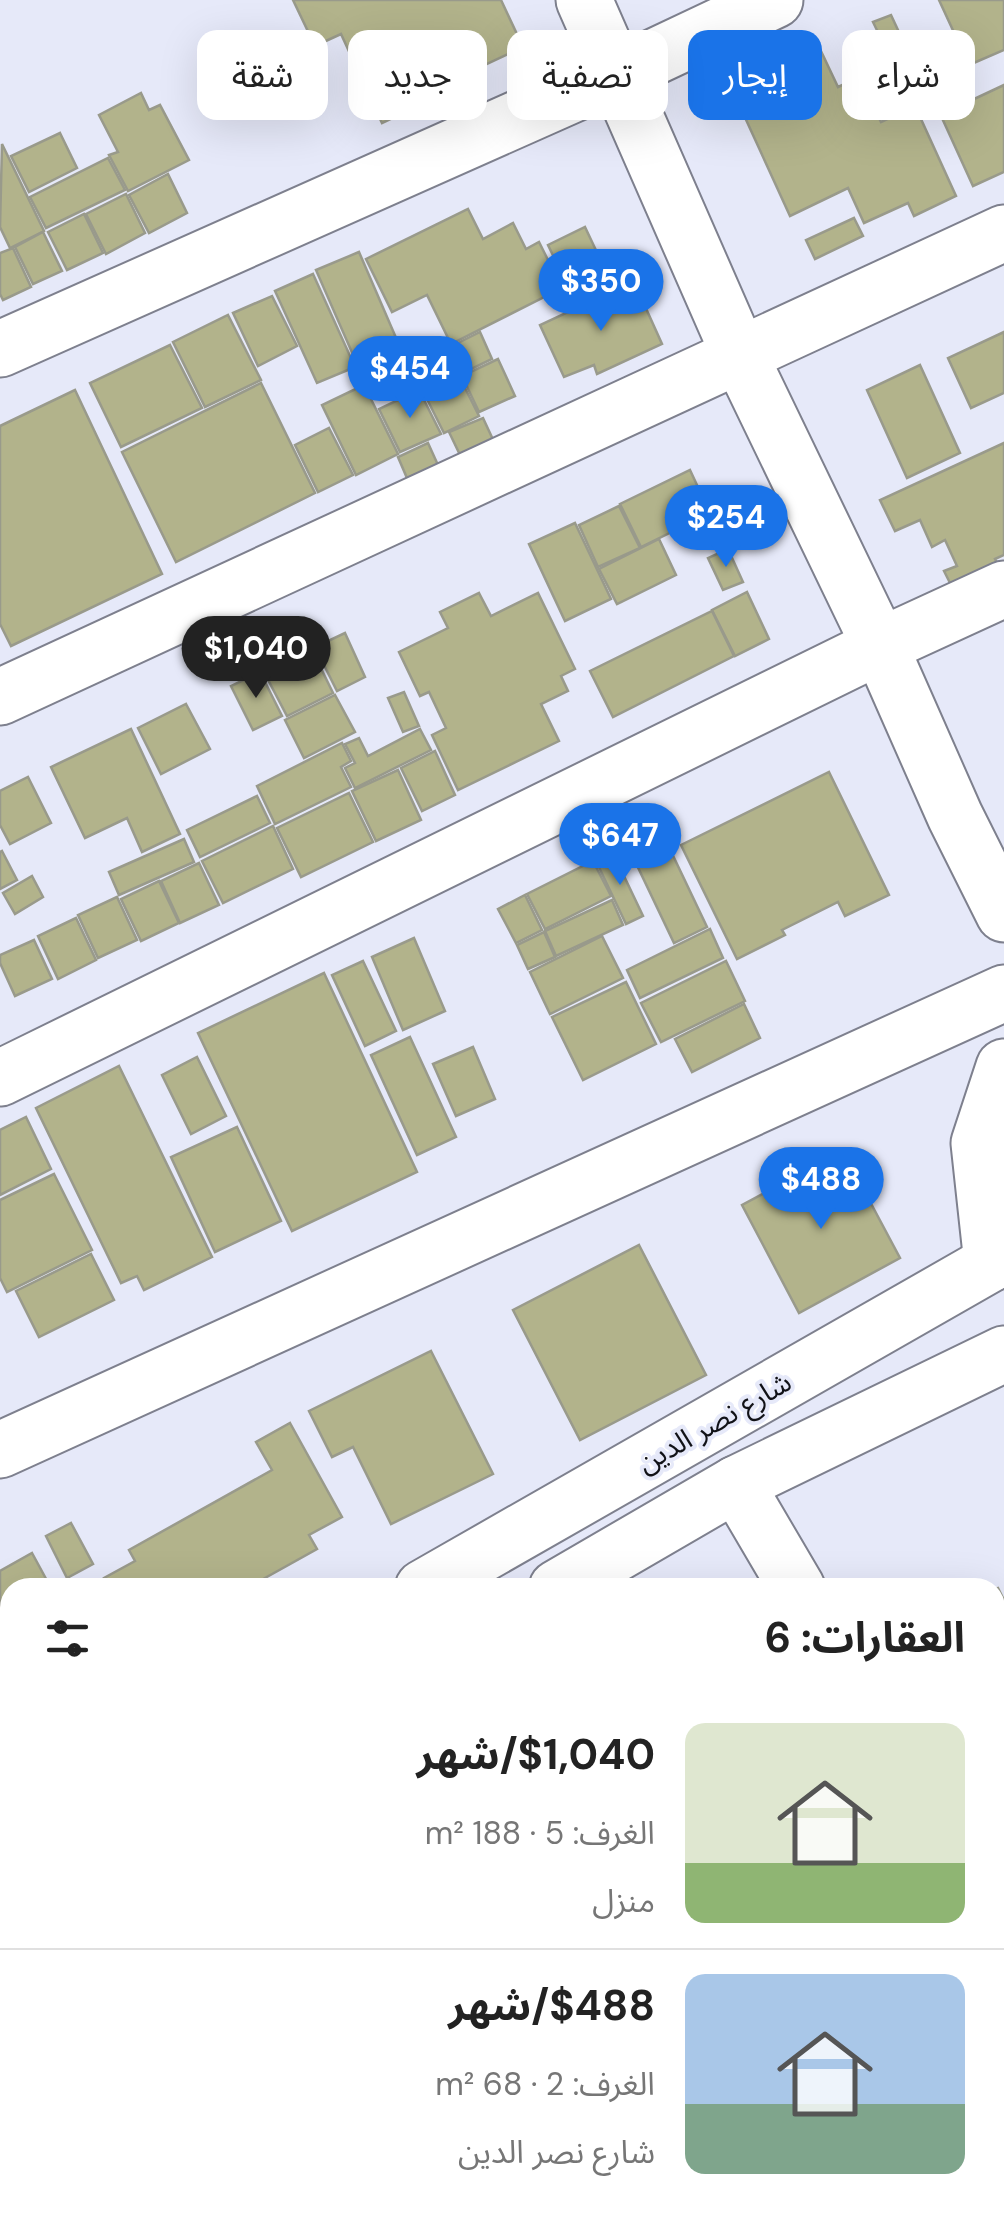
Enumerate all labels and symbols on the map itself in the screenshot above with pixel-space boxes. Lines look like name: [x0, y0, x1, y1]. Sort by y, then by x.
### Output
pin: $350: [542, 249, 660, 334]
pin: $454: [351, 336, 469, 421]
pin: $254: [667, 485, 785, 570]
pin: $1,040: [175, 616, 337, 701]
pin: $647: [561, 803, 679, 888]
pin: $488: [762, 1147, 880, 1232]
street label: شارع نصر الدين: [630, 1363, 799, 1483]

